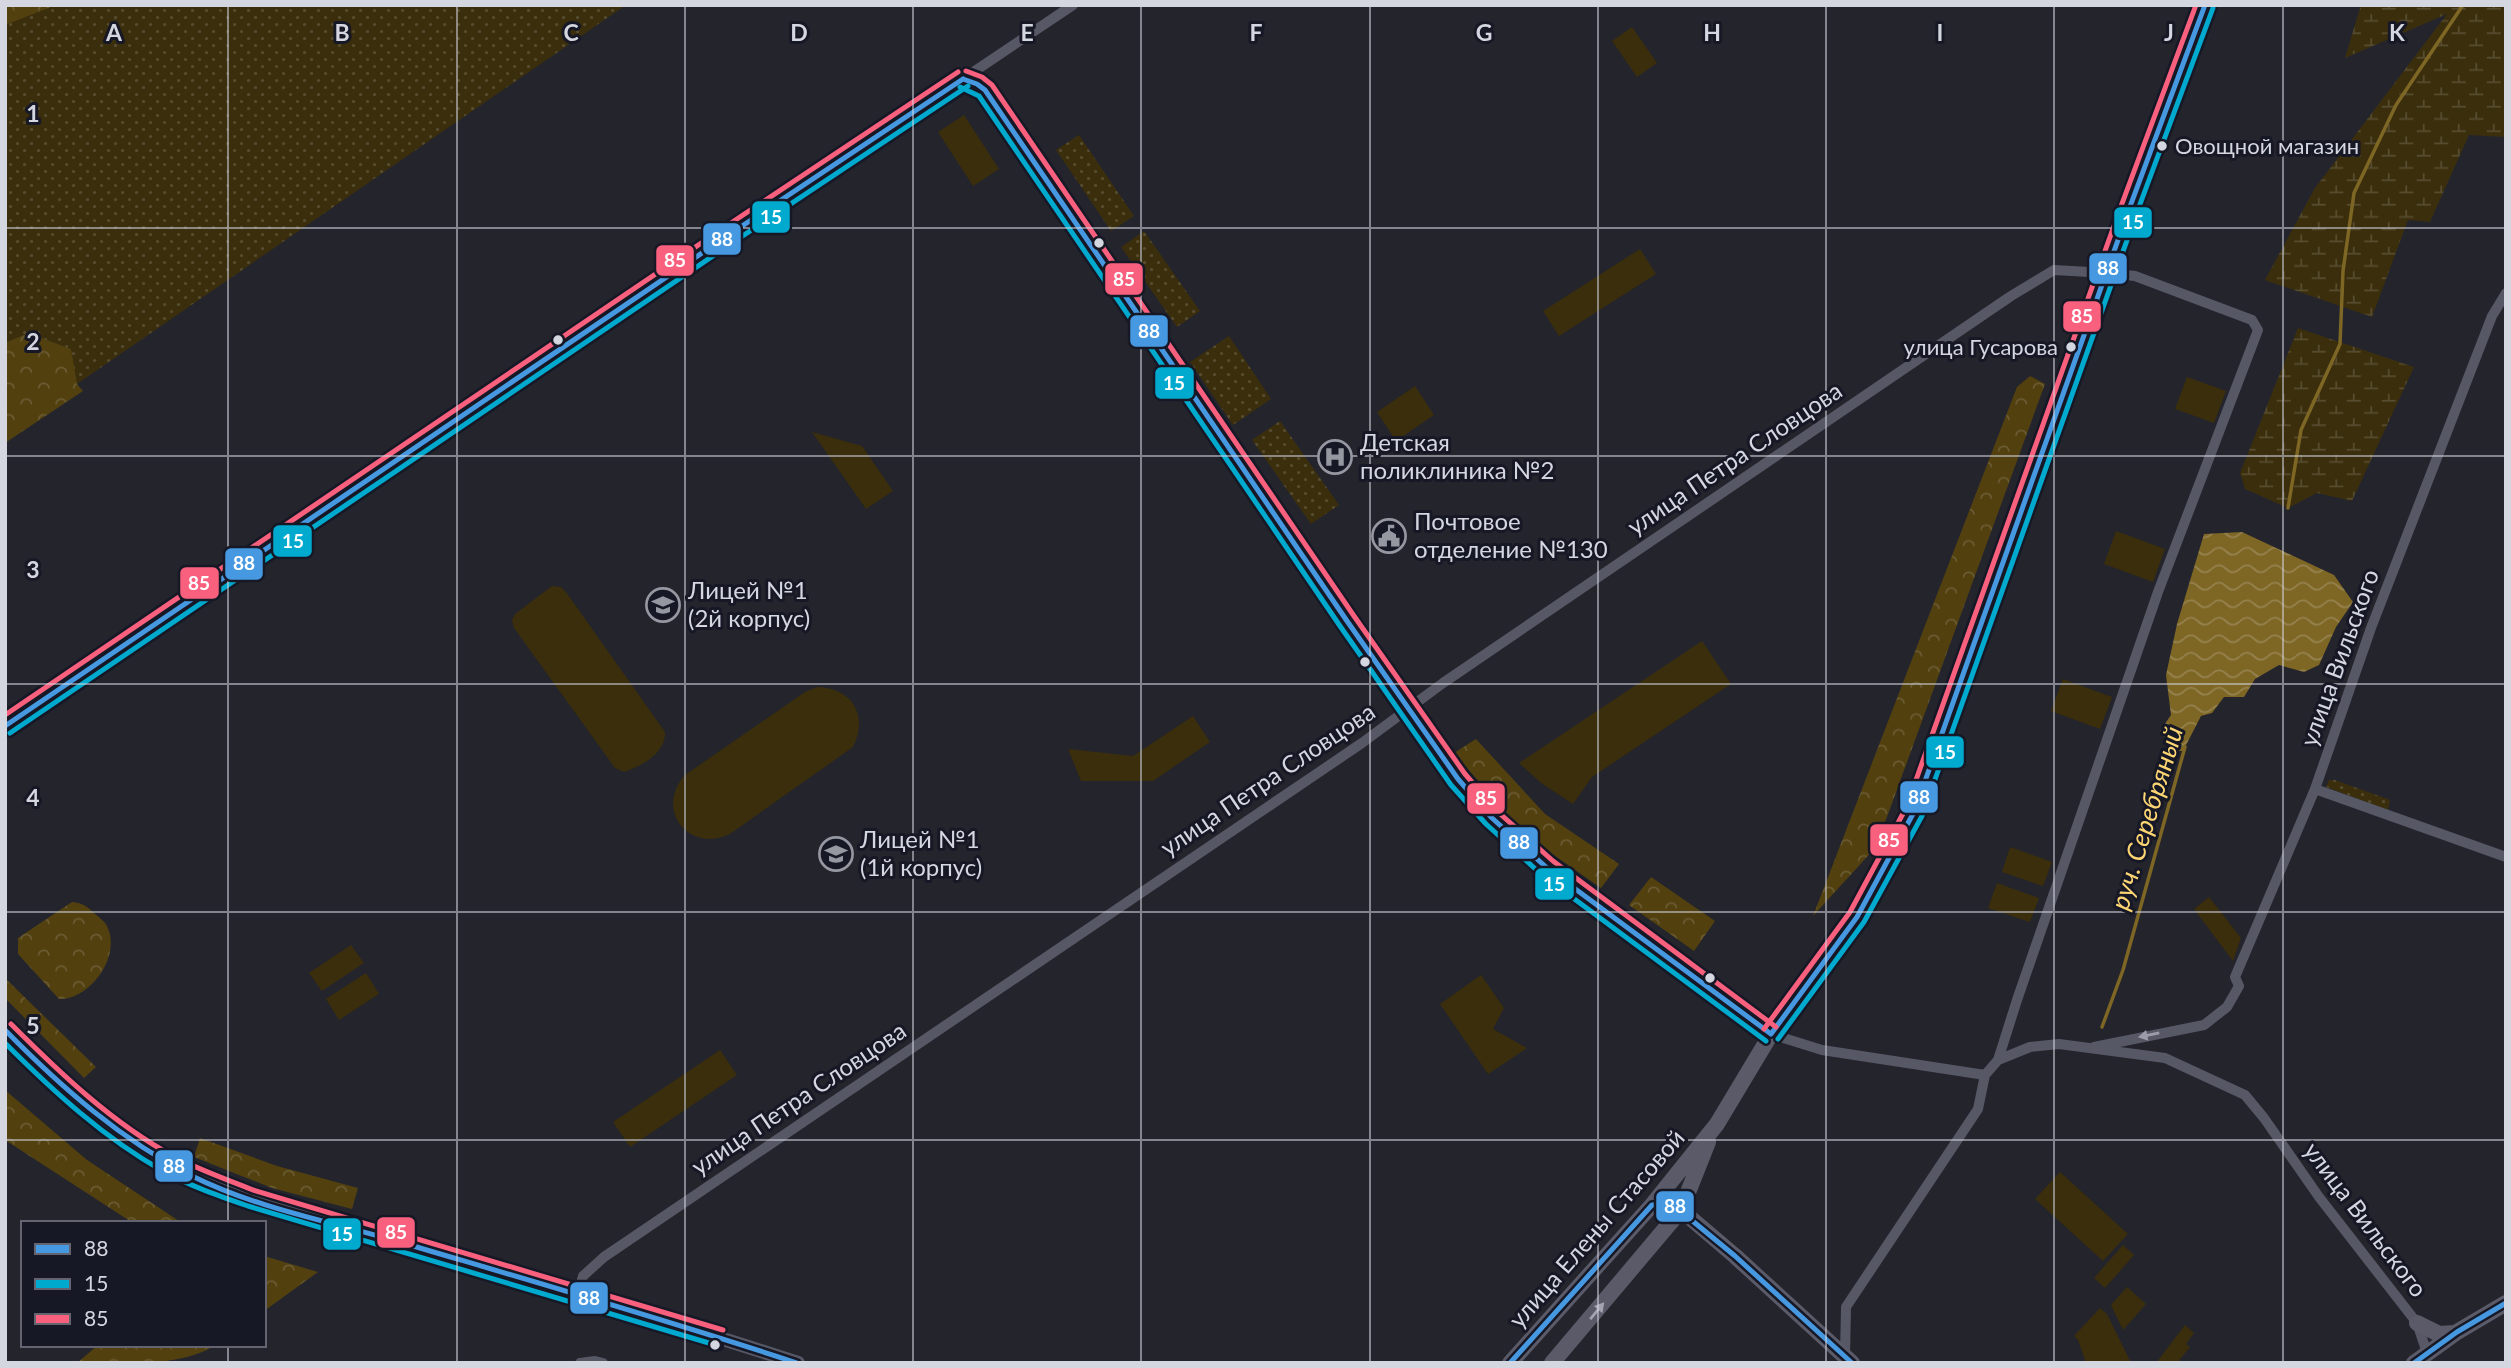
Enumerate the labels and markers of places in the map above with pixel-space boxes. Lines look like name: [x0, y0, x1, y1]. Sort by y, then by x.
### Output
place label: Овощной магазин: [2175, 132, 2359, 159]
marker: Овощной магазин: [2155, 139, 2169, 153]
unlabelled marker: [1092, 236, 1106, 250]
unlabelled marker: [551, 333, 565, 347]
place label: улица Гусарова: [1903, 333, 2058, 360]
marker: улица Гусарова: [2064, 340, 2078, 354]
place label: Детская поликлиника №2: [1360, 427, 1554, 484]
hospital icon: Детская поликлиника №2: [1316, 438, 1354, 476]
place label: Почтовое отделение №130: [1414, 506, 1608, 563]
public building icon: Почтовое отделение №130: [1370, 517, 1408, 555]
place label: Лицей №1 (2й корпус): [687, 575, 810, 632]
school or university icon: Лицей №1 (2й корпус): [644, 586, 682, 624]
unlabelled marker: [1358, 655, 1372, 669]
place label: Лицей №1 (1й корпус): [859, 824, 982, 881]
school or university icon: Лицей №1 (1й корпус): [817, 835, 855, 873]
unlabelled marker: [1703, 971, 1717, 985]
unlabelled marker: [708, 1338, 722, 1352]

